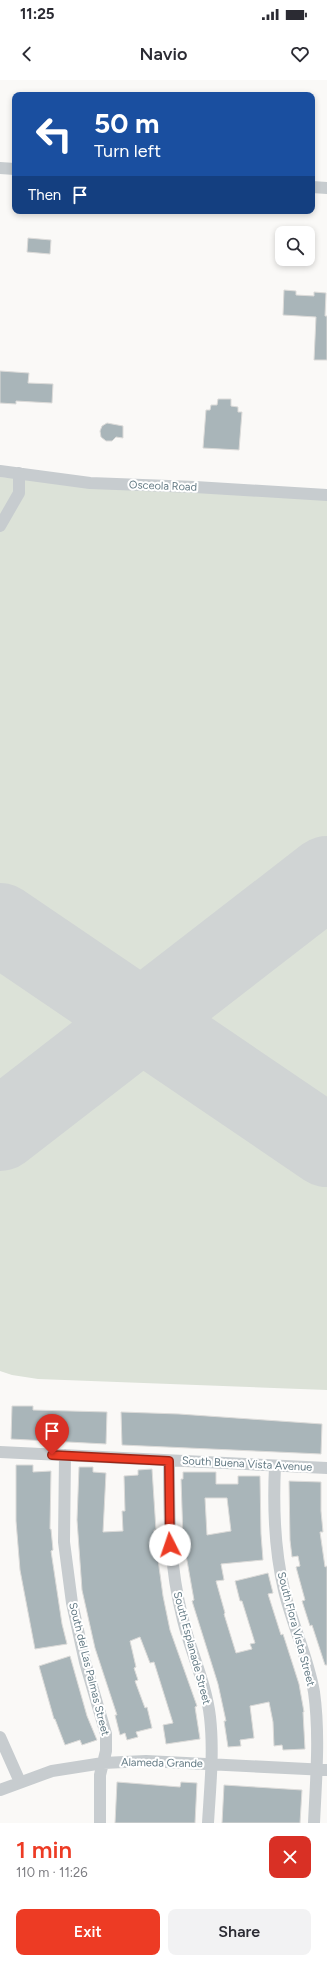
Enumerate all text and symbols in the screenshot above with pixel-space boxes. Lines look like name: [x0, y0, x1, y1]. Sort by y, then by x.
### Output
text: 11:25: [20, 5, 55, 23]
icon: back: [16, 43, 38, 65]
text: Navio: [140, 43, 187, 65]
icon: heart: [289, 43, 311, 65]
text: 50 m: [94, 106, 160, 140]
icon: left: [28, 108, 80, 160]
text: Turn left: [94, 140, 161, 162]
icon: arrive: [69, 184, 91, 206]
text: Then: [28, 186, 61, 204]
map controls: [275, 226, 315, 266]
button: search: [275, 226, 315, 266]
street label: Osceola Road: [129, 478, 197, 494]
pin: [35, 1414, 69, 1455]
icon: arrive: [41, 1420, 63, 1442]
street label: South Buena Vista Avenue: [181, 1454, 313, 1474]
position arrow: [149, 1524, 191, 1566]
street label: South Flora Vista Street: [274, 1570, 318, 1688]
street label: South Esplanade Street: [171, 1590, 213, 1706]
street label: South del Las Palmas Street: [66, 1601, 112, 1737]
street label: Alameda Grande: [121, 1756, 203, 1770]
text: 1 min: [16, 1835, 72, 1864]
button: close: [269, 1836, 311, 1878]
text: 110 m · 11:26: [16, 1865, 88, 1880]
button: Exit: [16, 1909, 160, 1955]
button: Share: [168, 1909, 311, 1955]

